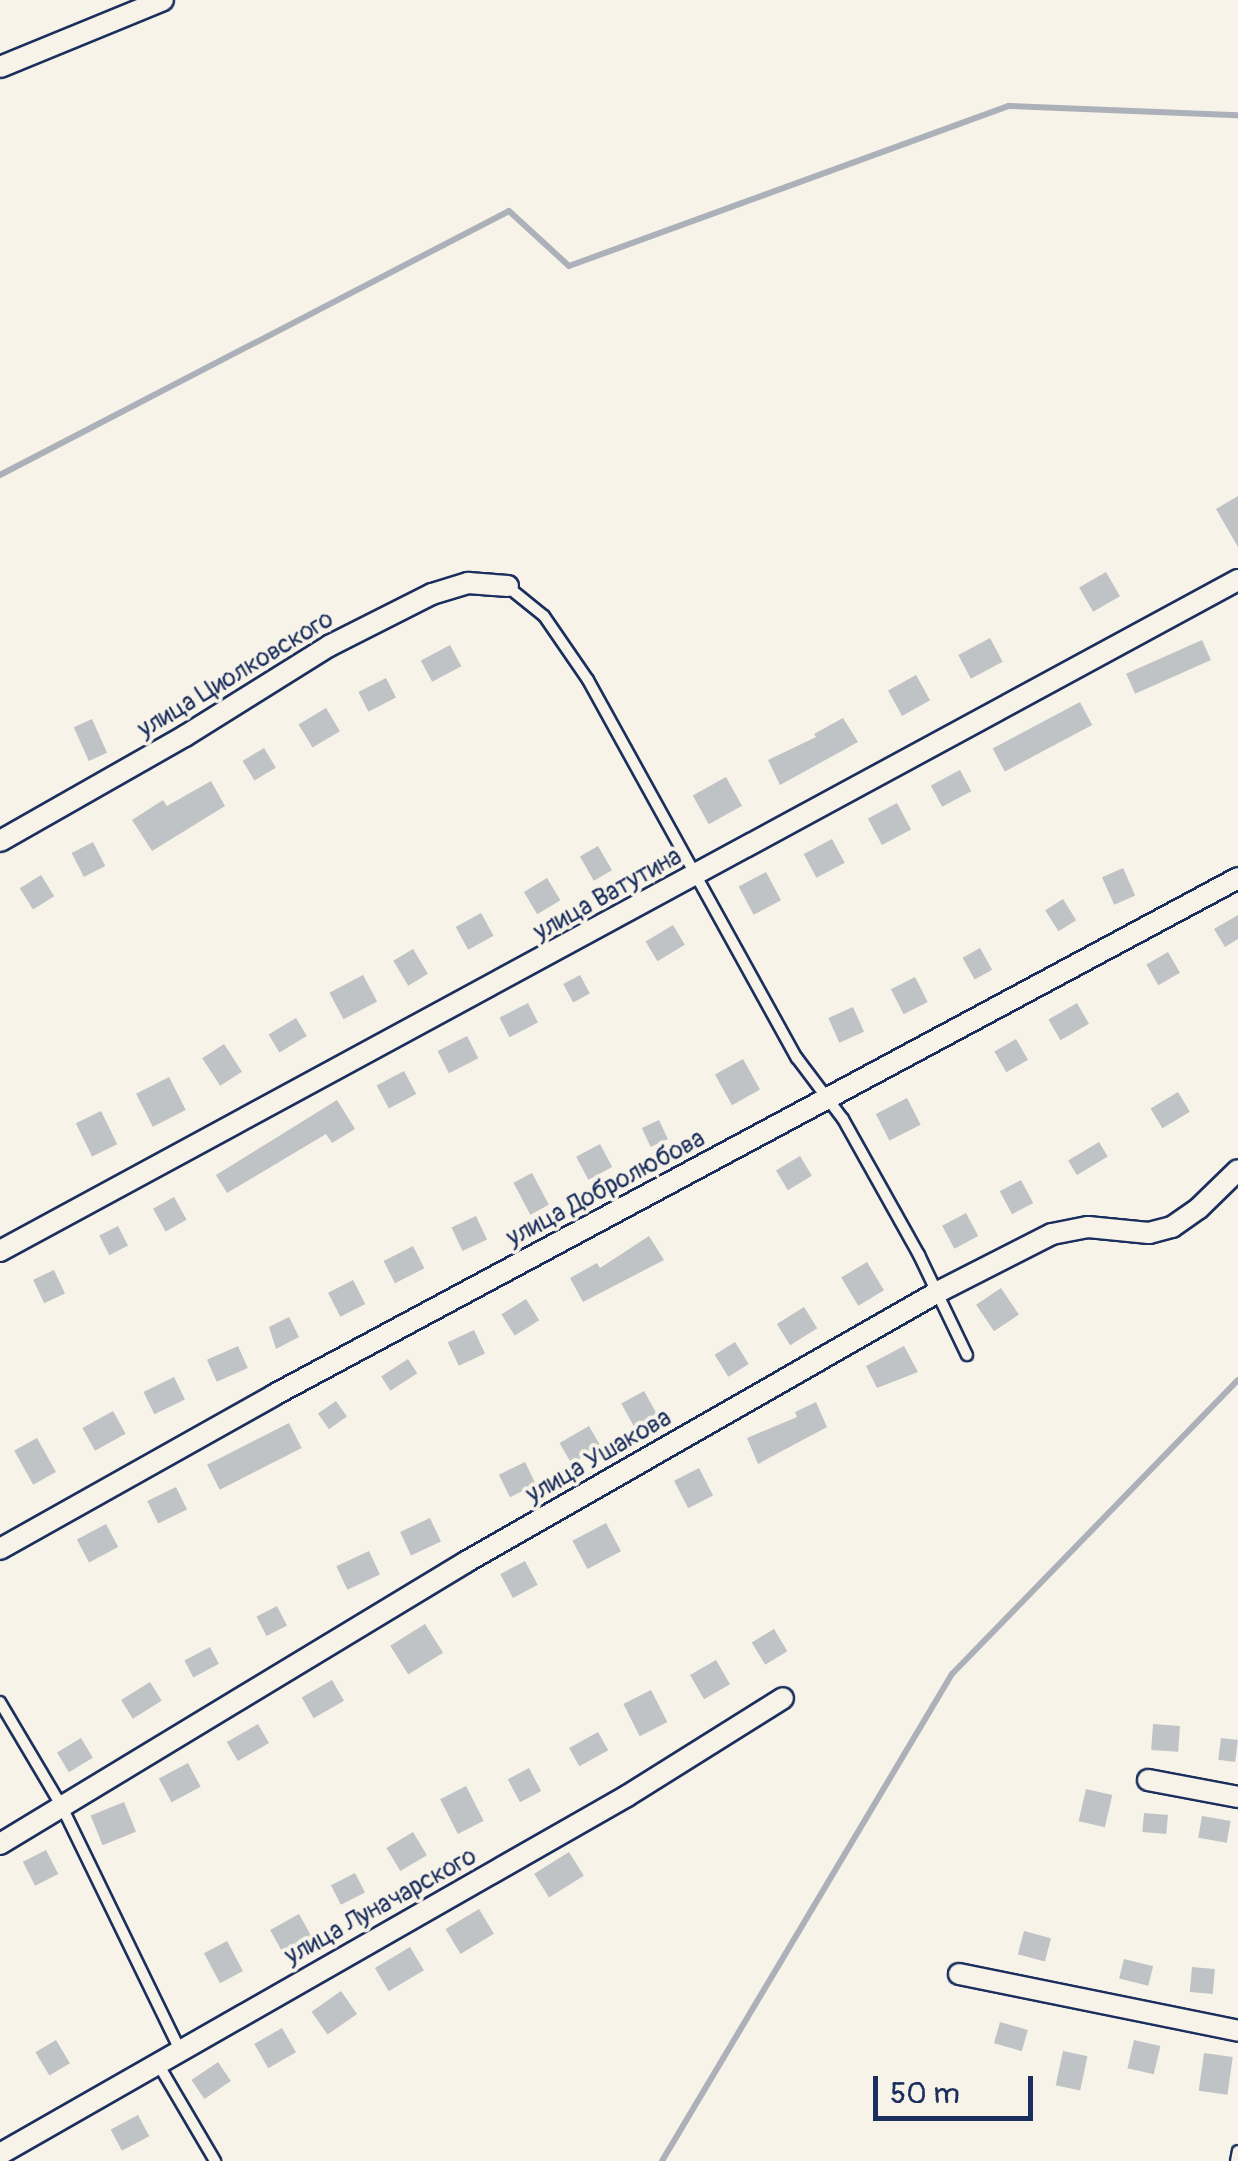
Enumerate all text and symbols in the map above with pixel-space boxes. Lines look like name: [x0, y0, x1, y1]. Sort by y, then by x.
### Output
street label: улица Циолковского: [133, 605, 339, 745]
street label: улица Ватутина: [529, 842, 687, 948]
street label: улица Добролюбова: [502, 1124, 710, 1254]
street label: улица Ушакова: [521, 1403, 677, 1511]
street label: улица Луначарского: [280, 1842, 482, 1972]
scale bar: [878, 2056, 1038, 2118]
text: 50 m: [890, 2075, 960, 2112]

